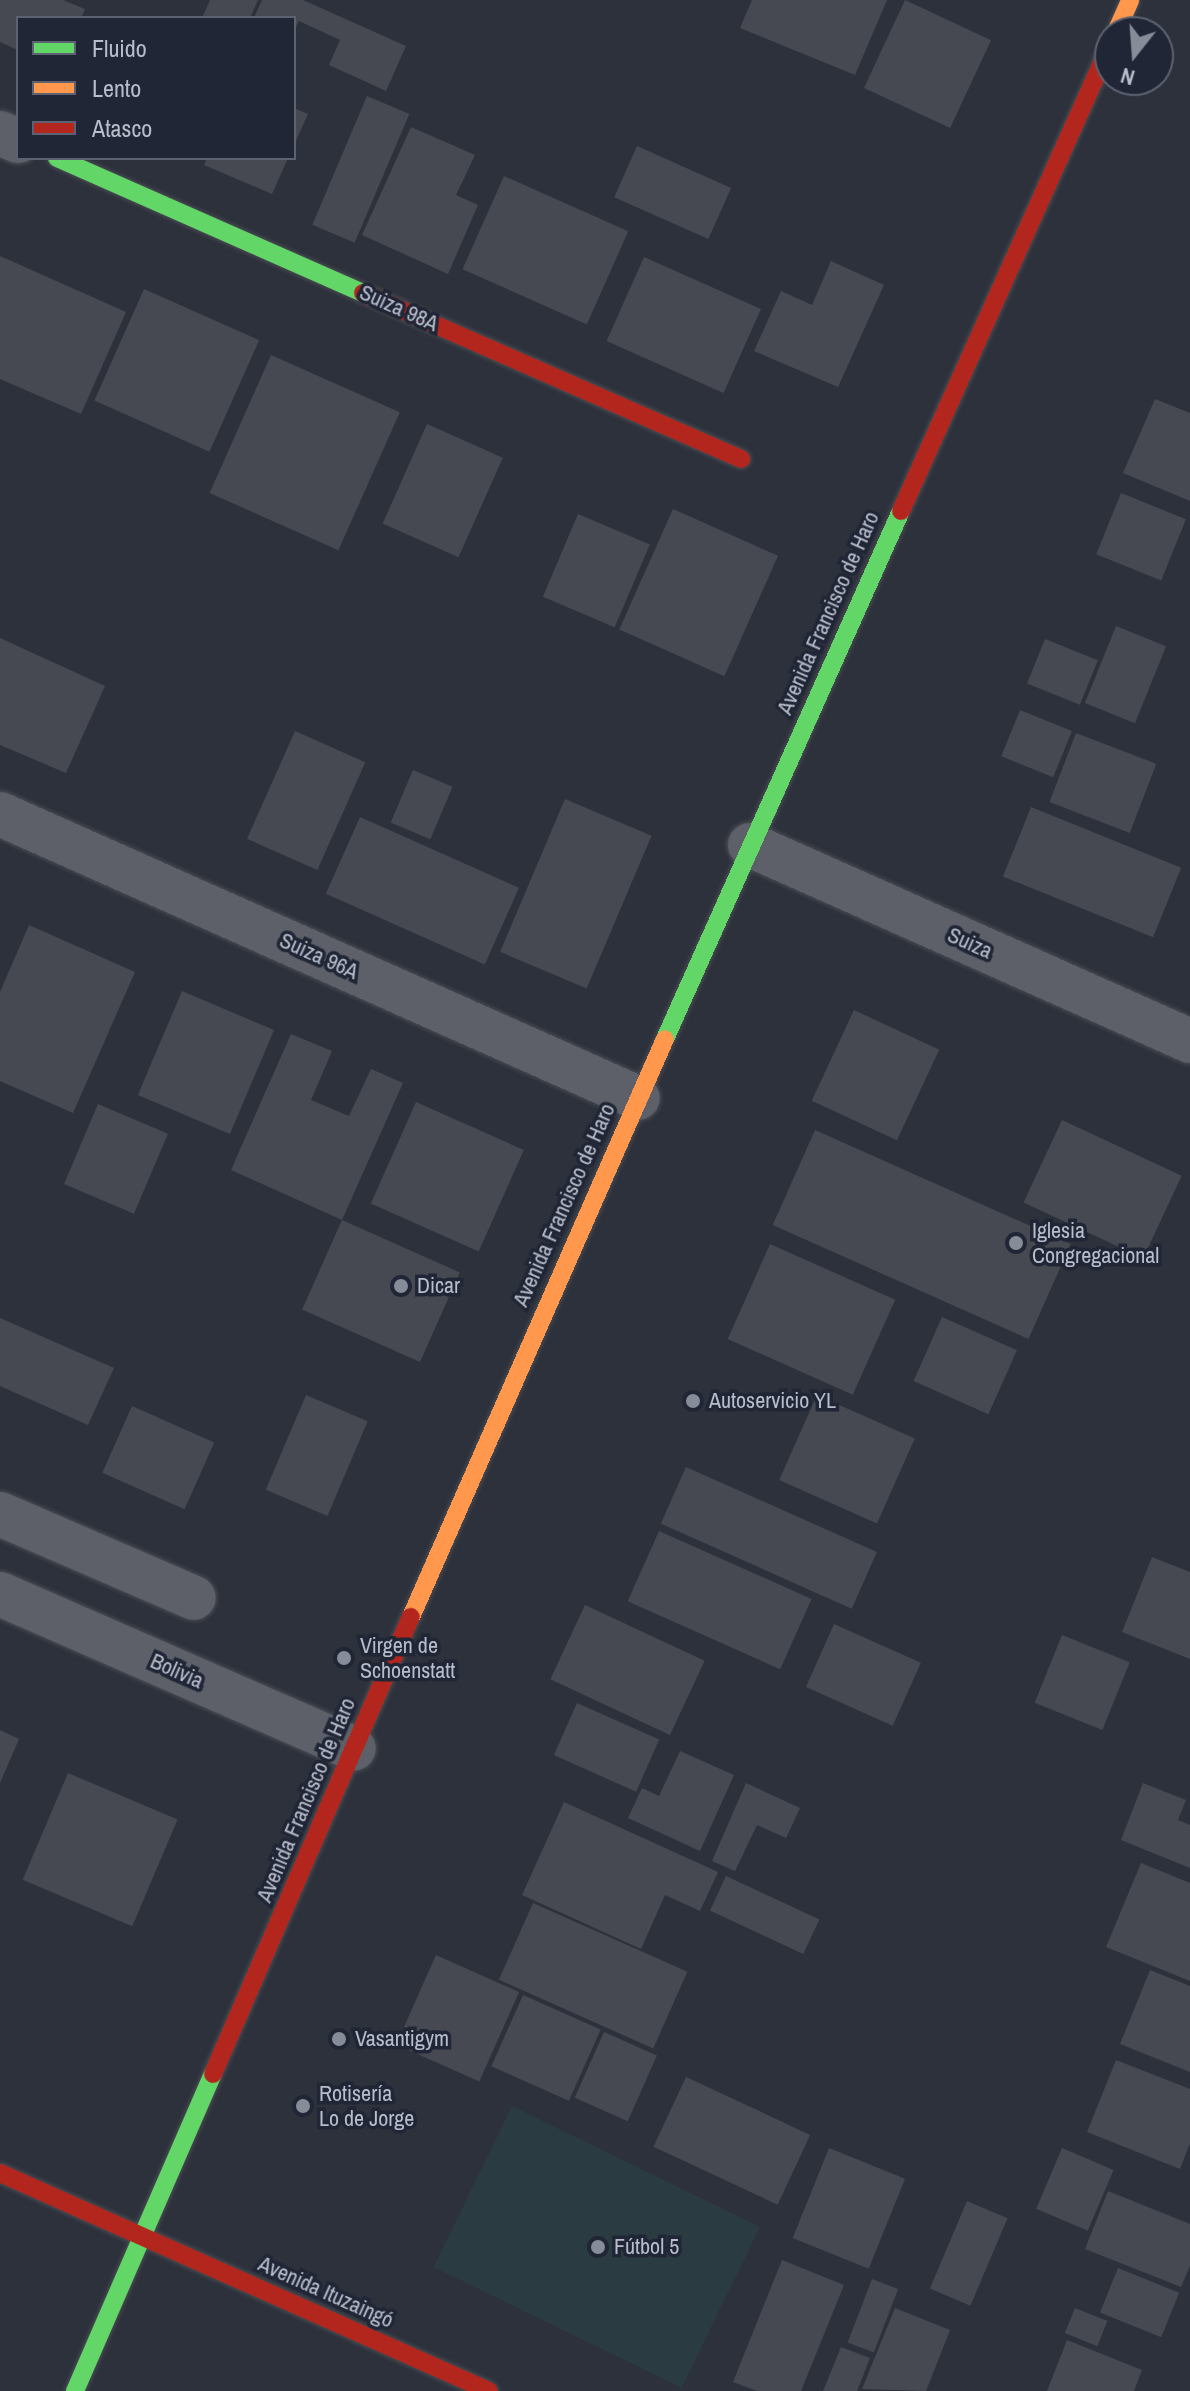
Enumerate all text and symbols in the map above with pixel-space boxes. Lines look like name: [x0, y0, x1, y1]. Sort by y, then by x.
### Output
legend: [16, 16, 296, 160]
north arrow: [1094, 16, 1174, 96]
text: Fluido: [92, 32, 147, 64]
text: N: [1117, 61, 1138, 93]
text: Lento: [92, 72, 141, 104]
text: Atasco: [92, 112, 152, 144]
street label: Suiza 98A: [356, 279, 442, 337]
street label: Avenida Francisco de Haro: [771, 507, 885, 719]
street label: Suiza: [944, 922, 996, 964]
street label: Suiza 96A: [276, 927, 362, 985]
street label: Avenida Francisco de Haro: [507, 1099, 621, 1311]
place label: Iglesia Congregacional: [1032, 1217, 1159, 1268]
marker: Iglesia Congregacional: [1007, 1234, 1025, 1252]
place label: Dicar: [417, 1273, 460, 1299]
marker: Dicar: [392, 1277, 410, 1295]
place label: Autoservicio YL: [709, 1388, 836, 1414]
marker: Autoservicio YL: [684, 1392, 702, 1410]
place label: Virgen de Schoenstatt: [360, 1632, 455, 1684]
street label: Bolivia: [146, 1648, 208, 1694]
marker: Virgen de Schoenstatt: [335, 1649, 353, 1667]
street label: Avenida Francisco de Haro: [251, 1694, 361, 1906]
place label: Vasantigym: [355, 2026, 449, 2052]
marker: Vasantigym: [330, 2030, 348, 2048]
place label: Rotisería Lo de Jorge: [319, 2080, 414, 2132]
marker: Rotisería Lo de Jorge: [294, 2097, 312, 2115]
place label: Fútbol 5: [614, 2234, 679, 2260]
marker: Fútbol 5: [589, 2238, 607, 2256]
street label: Avenida Ituzaingó: [254, 2250, 398, 2334]

